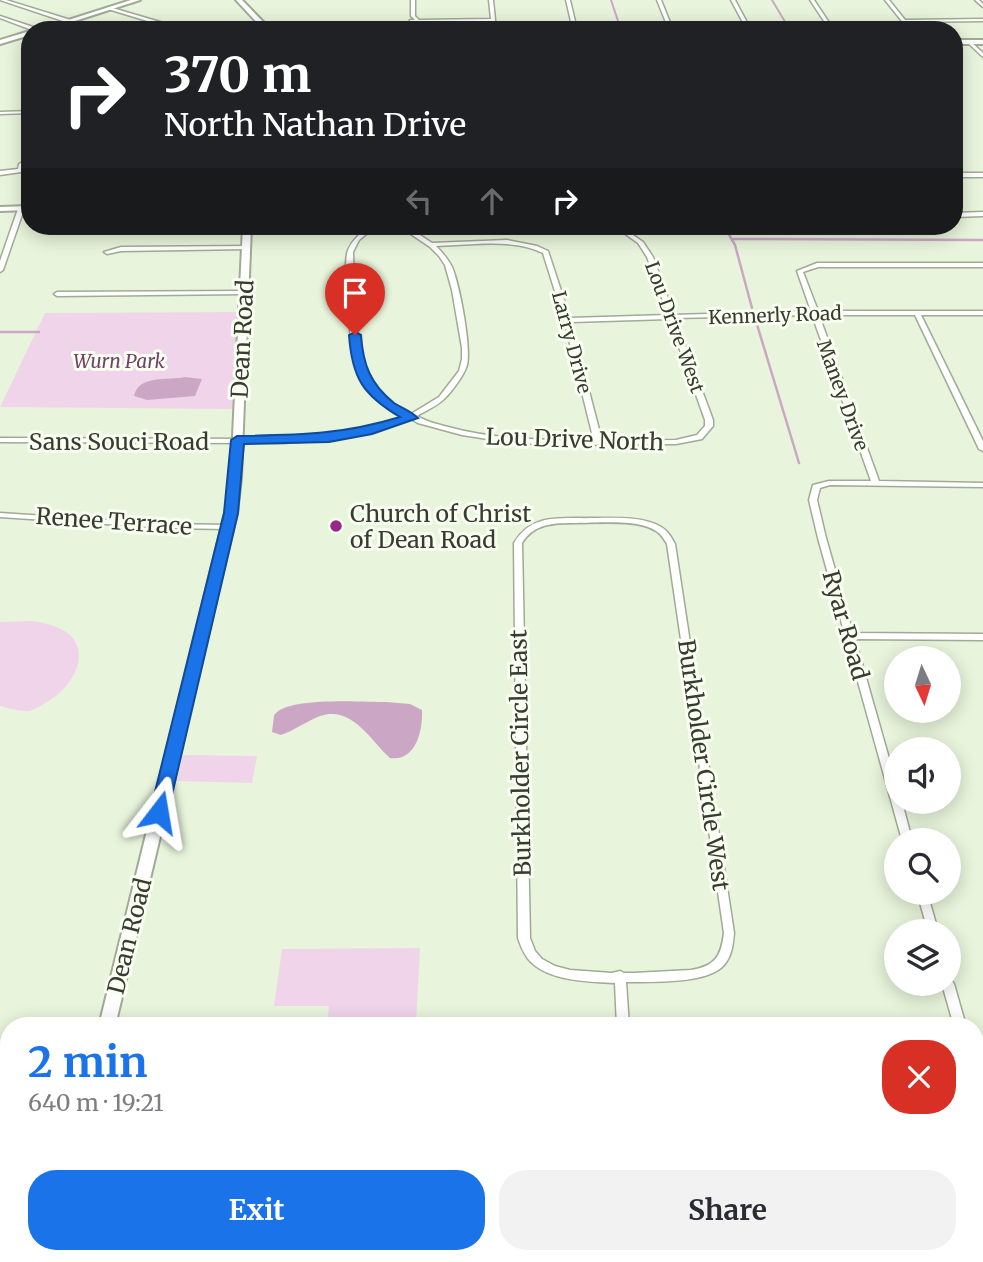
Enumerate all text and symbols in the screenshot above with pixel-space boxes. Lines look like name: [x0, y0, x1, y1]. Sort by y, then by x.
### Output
text: 370 m: [164, 44, 311, 105]
icon: right: [49, 49, 140, 140]
text: North Nathan Drive: [164, 105, 466, 145]
icon: left: [400, 182, 438, 220]
icon: ahead: [473, 182, 511, 220]
icon: right: [546, 182, 584, 220]
street label: Lou Drive West: [640, 258, 710, 397]
pin: [325, 263, 385, 335]
icon: arrive: [336, 274, 374, 312]
street label: Dean Road: [224, 279, 260, 399]
street label: Larry Drive: [547, 288, 597, 396]
street label: Kennerly Road: [708, 301, 842, 329]
street label: Maney Drive: [812, 336, 874, 454]
park label: Wurn Park: [73, 349, 165, 373]
street label: Lou Drive North: [485, 421, 665, 457]
street label: Sans Souci Road: [29, 427, 209, 456]
place label: Church of Christ of Dean Road: [350, 499, 531, 554]
street label: Renee Terrace: [35, 501, 193, 541]
marker: Church of Christ of Dean Road: [328, 518, 344, 534]
street label: Ryar Road: [817, 567, 876, 683]
street label: Burkholder Circle East: [503, 629, 537, 877]
street label: Burkholder Circle West: [672, 637, 736, 893]
north arrow: [884, 646, 961, 723]
map controls: [884, 646, 961, 996]
button: sound: [884, 737, 961, 814]
position arrow: [122, 775, 196, 849]
button: search: [884, 828, 961, 905]
street label: Dean Road: [101, 875, 157, 997]
button: layers: [884, 919, 961, 996]
text: 2 min: [28, 1036, 148, 1088]
button: close: [882, 1040, 956, 1114]
text: 640 m · 19:21: [28, 1088, 164, 1117]
button: Exit: [28, 1170, 485, 1250]
button: Share: [499, 1170, 956, 1250]

